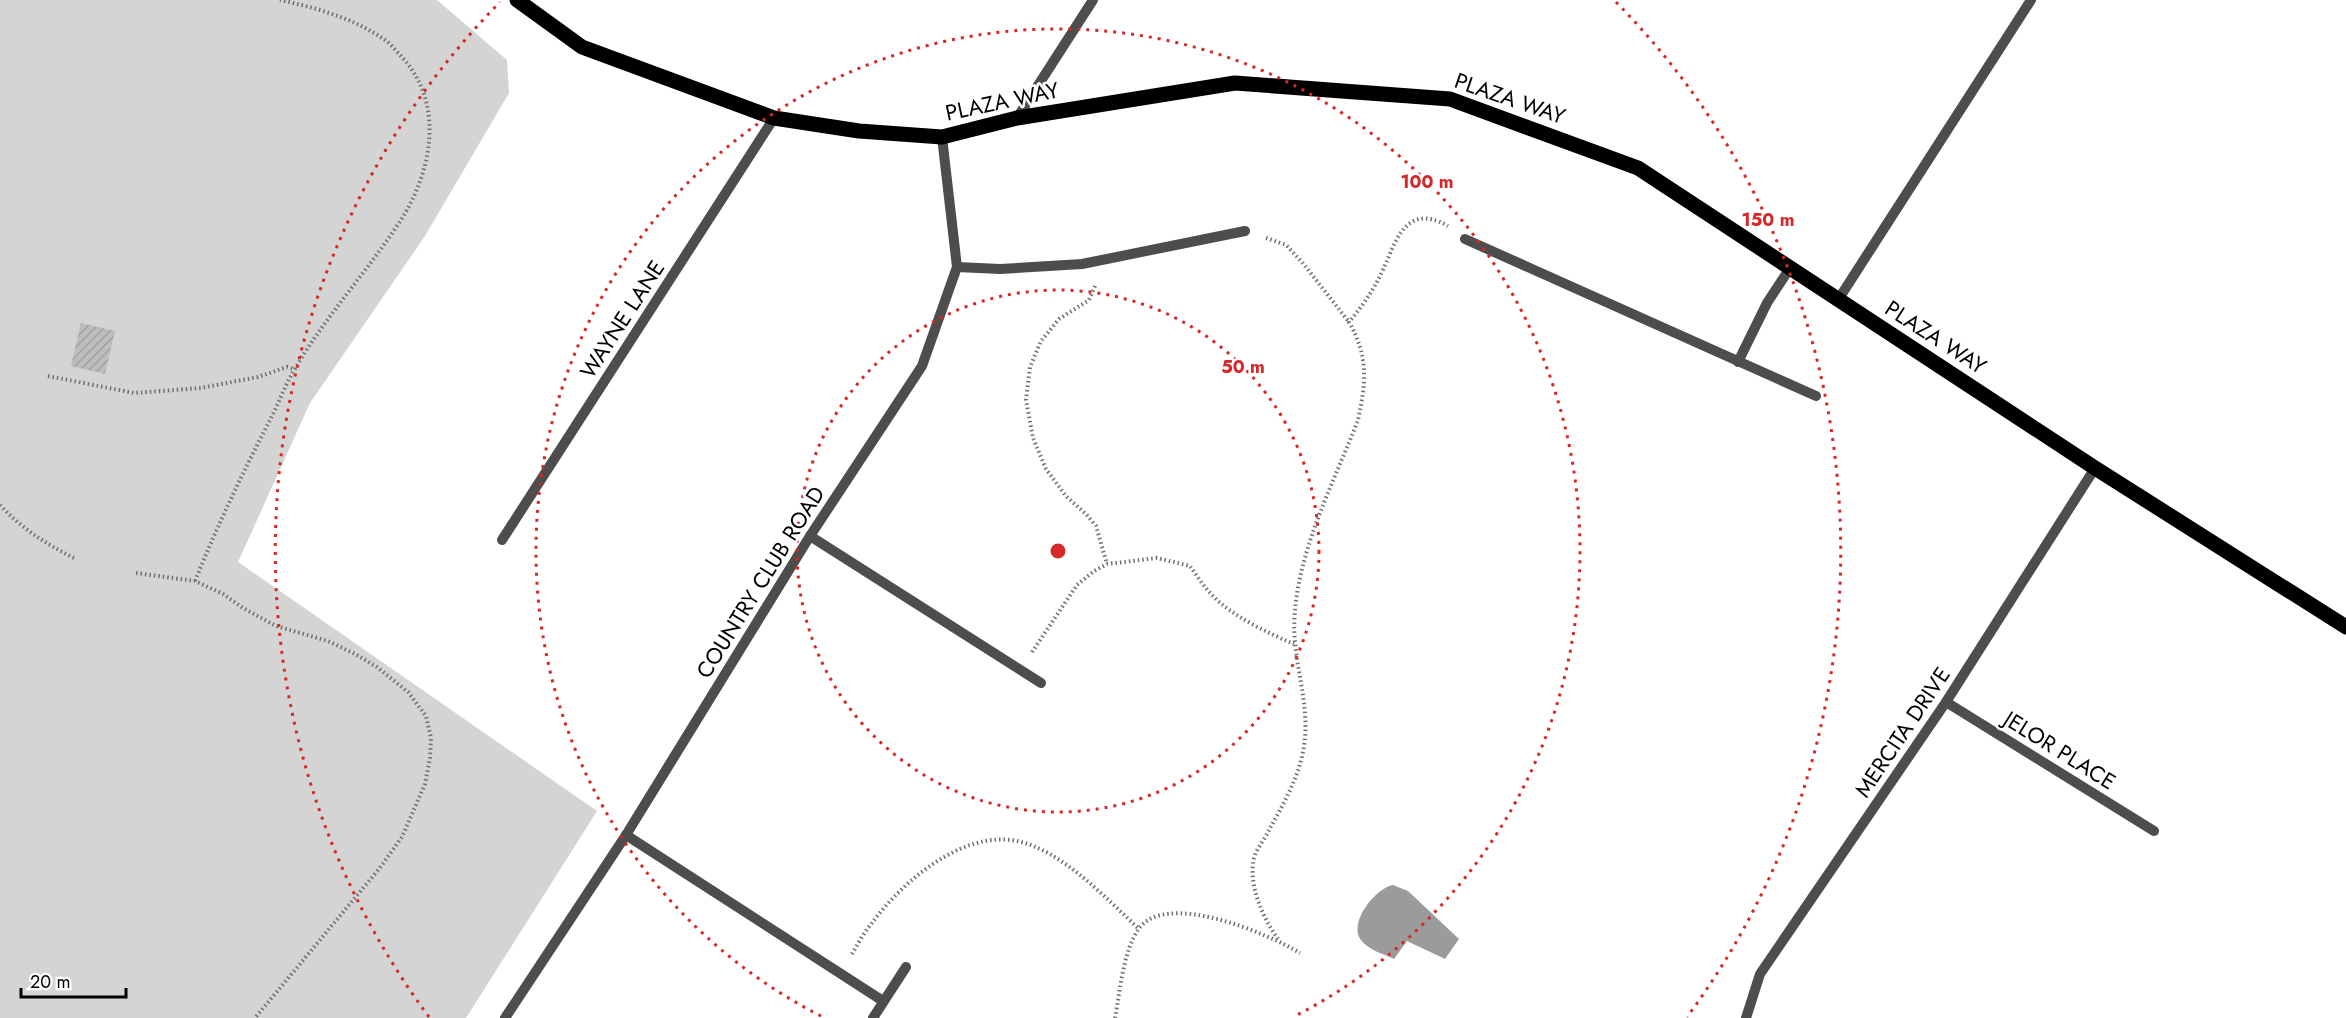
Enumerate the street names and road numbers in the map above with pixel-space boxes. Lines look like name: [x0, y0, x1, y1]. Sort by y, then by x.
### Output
street label: PLAZA WAY: [1450, 64, 1570, 132]
street label: PLAZA WAY: [942, 73, 1062, 129]
street label: WAYNE LANE: [572, 254, 672, 384]
street label: PLAZA WAY: [1879, 292, 1994, 382]
street label: COUNTRY CLUB ROAD: [688, 480, 832, 684]
street label: MERCITA DRIVE: [1846, 660, 1958, 804]
street label: JELOR PLACE: [1995, 701, 2122, 797]

